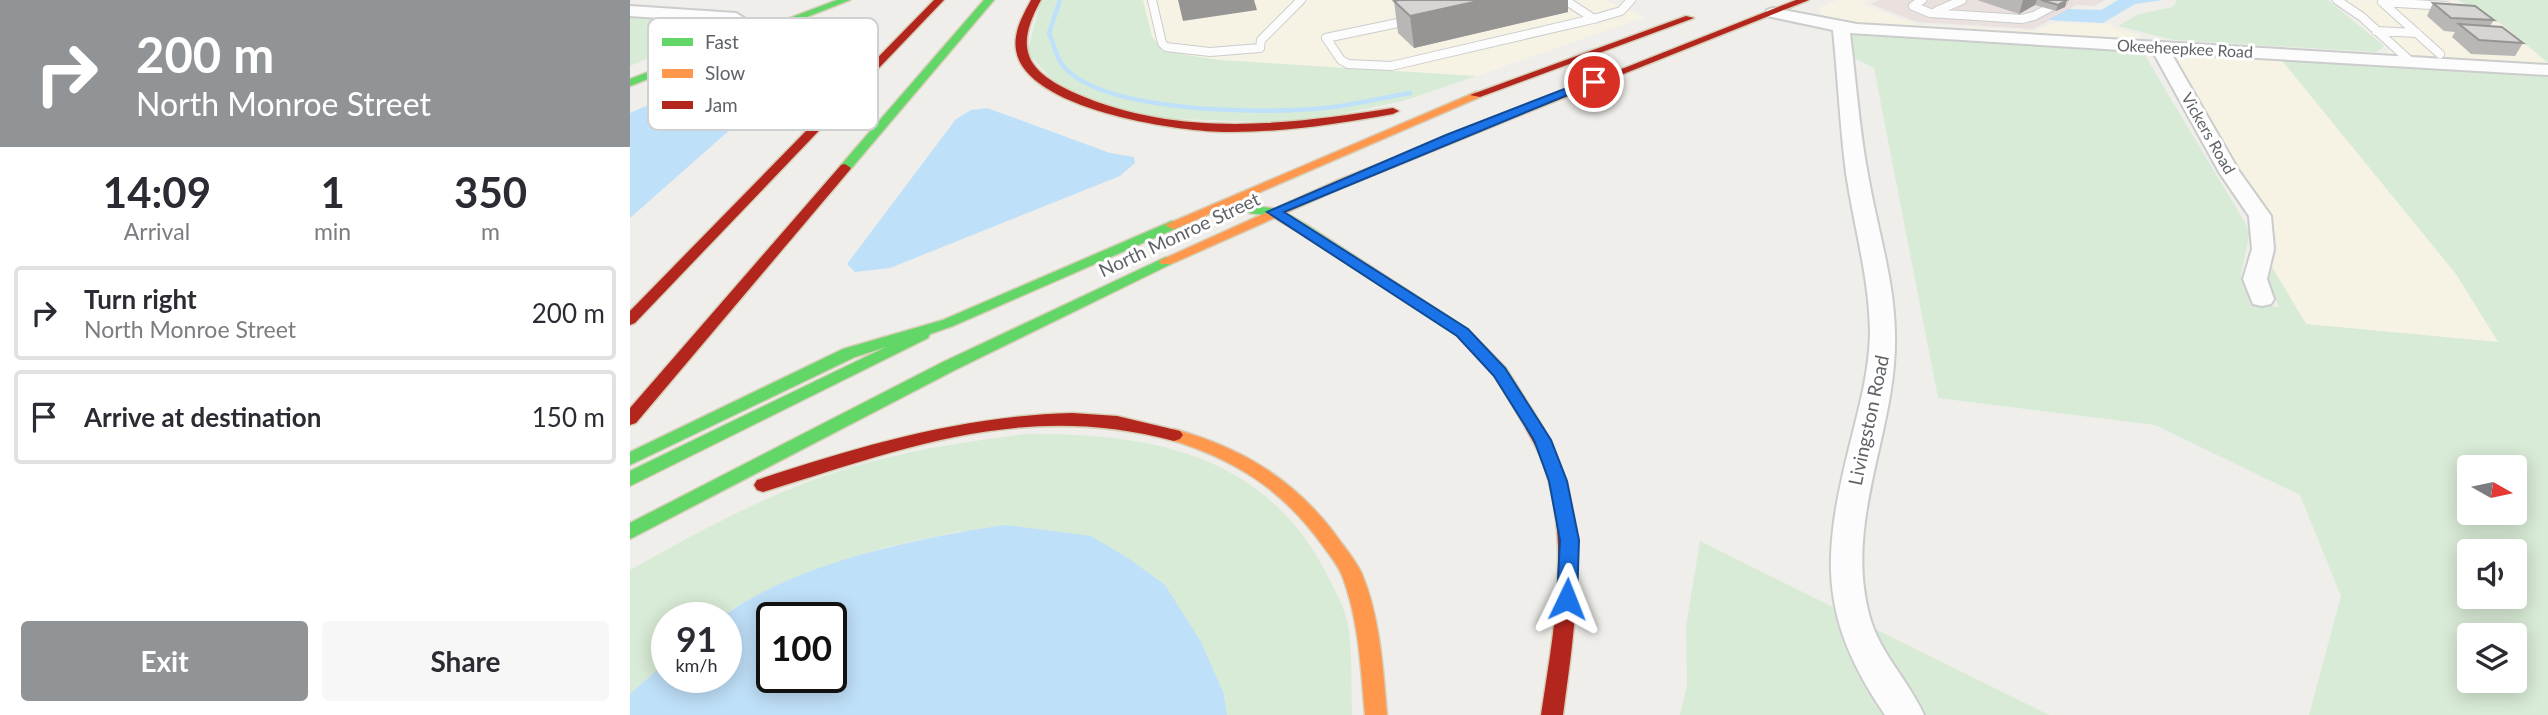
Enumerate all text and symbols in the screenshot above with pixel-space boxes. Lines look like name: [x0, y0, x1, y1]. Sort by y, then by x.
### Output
legend: [648, 18, 878, 130]
text: 200 m: [136, 25, 274, 83]
icon: right: [21, 28, 112, 119]
text: Fast: [705, 30, 739, 53]
street label: Okeeheepkee Road: [2117, 35, 2253, 61]
pin: [1564, 52, 1624, 112]
text: Slow: [705, 61, 745, 84]
icon: arrive: [1575, 63, 1613, 101]
text: North Monroe Street: [136, 84, 431, 123]
street label: Vickers Road: [2178, 89, 2240, 177]
text: Jam: [705, 93, 738, 116]
text: 14:09: [103, 167, 211, 217]
text: 1: [320, 167, 345, 217]
text: 350: [454, 167, 527, 217]
street label: North Monroe Street: [1095, 186, 1263, 281]
text: Arrival: [124, 217, 190, 245]
text: min: [314, 217, 351, 245]
text: m: [481, 217, 500, 245]
text: Turn right: [84, 283, 197, 315]
icon: right: [25, 294, 63, 332]
text: 200 m: [532, 297, 605, 329]
text: North Monroe Street: [84, 315, 296, 343]
street label: Livingston Road: [1843, 353, 1893, 487]
icon: arrive: [25, 398, 63, 436]
text: Arrive at destination: [84, 401, 321, 433]
text: 150 m: [532, 401, 605, 433]
north arrow: [2457, 455, 2527, 525]
map controls: [2457, 455, 2527, 693]
button: sound: [2457, 539, 2527, 609]
position arrow: [1530, 562, 1604, 636]
speed limit sign: 100: [756, 602, 847, 693]
text: 91: [676, 617, 717, 659]
button: Exit: [21, 621, 308, 701]
button: Share: [322, 621, 609, 701]
button: layers: [2457, 623, 2527, 693]
text: km/h: [675, 654, 718, 676]

